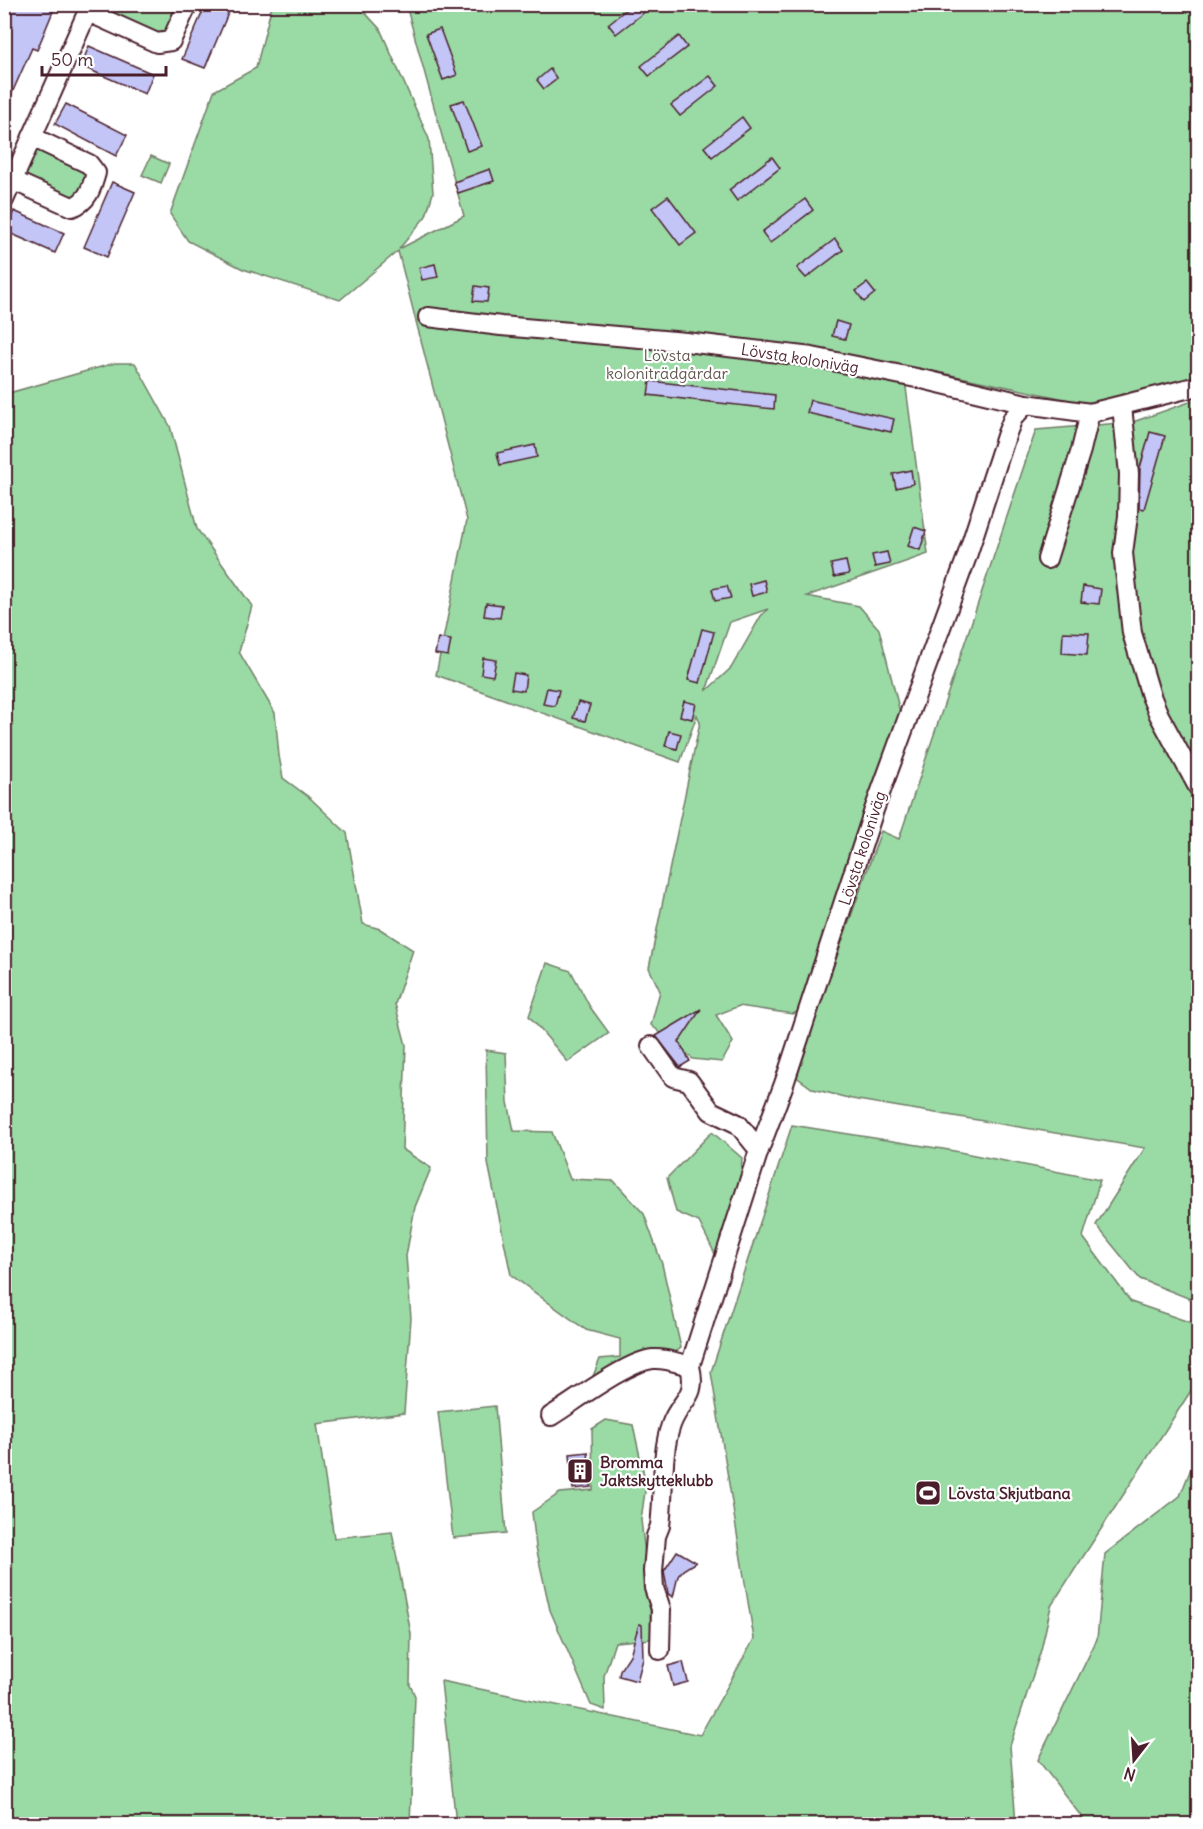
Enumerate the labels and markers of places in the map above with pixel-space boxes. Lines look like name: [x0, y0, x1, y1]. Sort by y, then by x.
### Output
place label: Bromma Jaktskytteklubb: [600, 1452, 713, 1491]
building icon: Bromma Jaktskytteklubb: [565, 1456, 595, 1486]
sports icon: Lövsta Skjutbana: [913, 1478, 943, 1508]
place label: Lövsta Skjutbana: [948, 1483, 1071, 1503]

